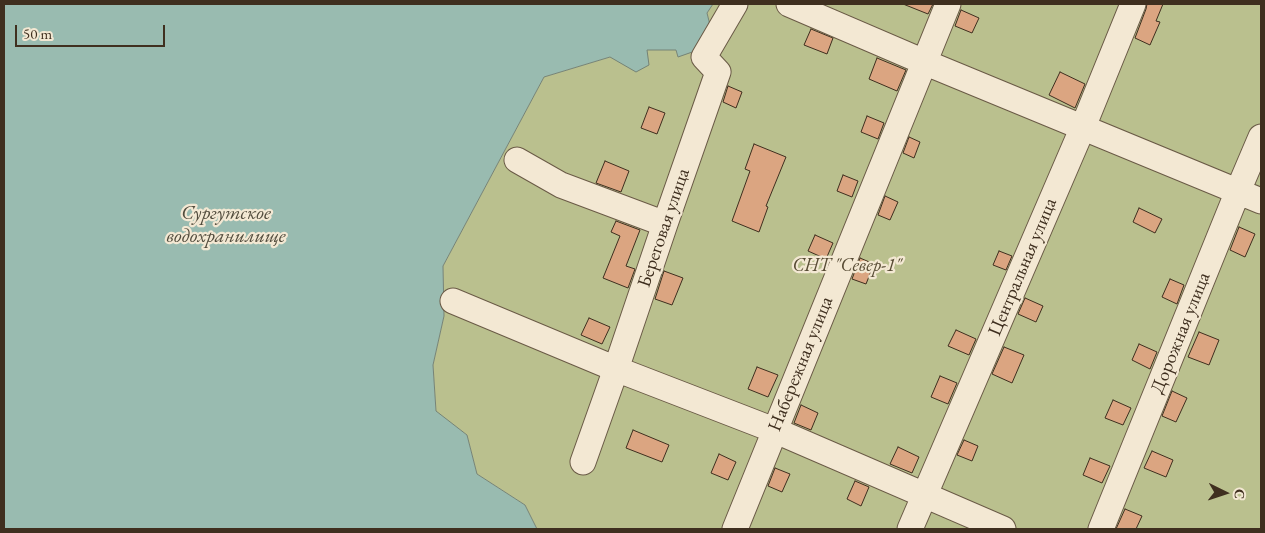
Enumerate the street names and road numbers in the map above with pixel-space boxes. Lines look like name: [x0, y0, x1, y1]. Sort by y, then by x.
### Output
street label: Береговая улица: [633, 166, 695, 290]
street label: Центральная улица: [984, 195, 1062, 339]
street label: Дорожная улица: [1146, 269, 1216, 397]
street label: Набережная улица: [764, 293, 838, 435]

